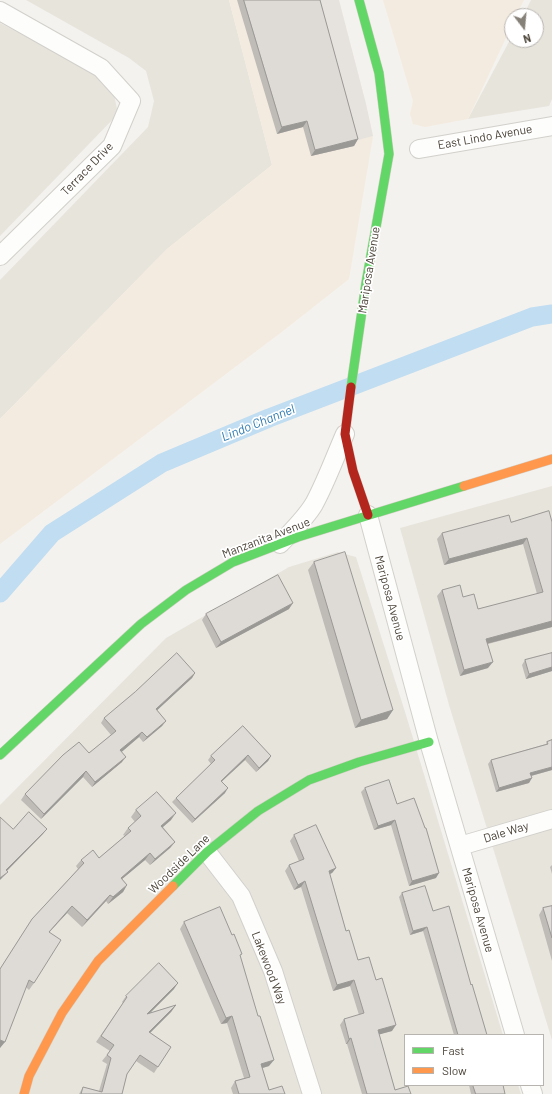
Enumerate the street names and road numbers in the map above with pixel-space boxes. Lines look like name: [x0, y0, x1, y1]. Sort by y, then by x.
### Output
street label: East Lindo Avenue: [437, 122, 533, 152]
street label: Terrace Drive: [58, 139, 116, 199]
street label: Mariposa Avenue: [355, 226, 383, 314]
street label: Manzanita Avenue: [220, 515, 312, 561]
street label: Mariposa Avenue: [372, 554, 408, 642]
street label: Dale Way: [482, 818, 530, 846]
street label: Woodside Lane: [145, 831, 213, 897]
street label: Mariposa Avenue: [459, 866, 497, 954]
street label: Lakewood Way: [248, 929, 290, 1007]

